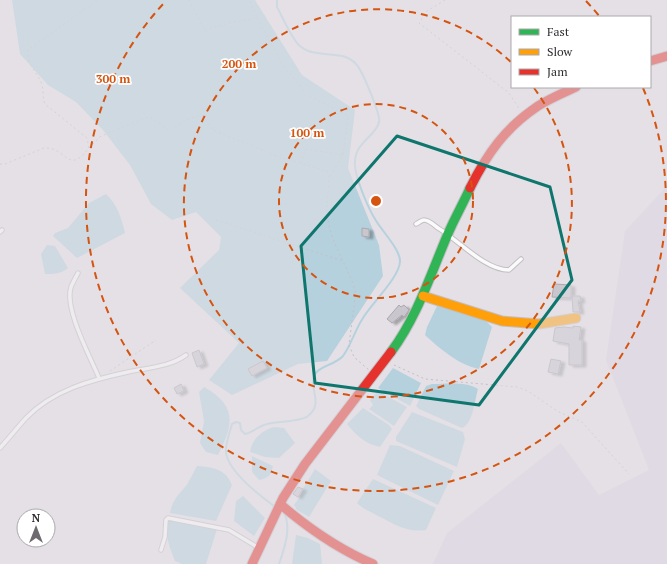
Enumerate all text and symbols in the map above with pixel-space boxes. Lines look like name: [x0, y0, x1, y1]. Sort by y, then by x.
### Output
legend: [511, 16, 651, 88]
text: Fast: [547, 24, 570, 39]
text: Slow: [547, 44, 573, 59]
text: 200 m: [222, 56, 256, 71]
text: Jam: [547, 64, 568, 79]
text: 300 m: [96, 71, 130, 86]
text: 100 m: [290, 125, 324, 140]
centre of rings: [369, 194, 383, 208]
north arrow: [16, 508, 56, 548]
text: N: [32, 511, 41, 525]

